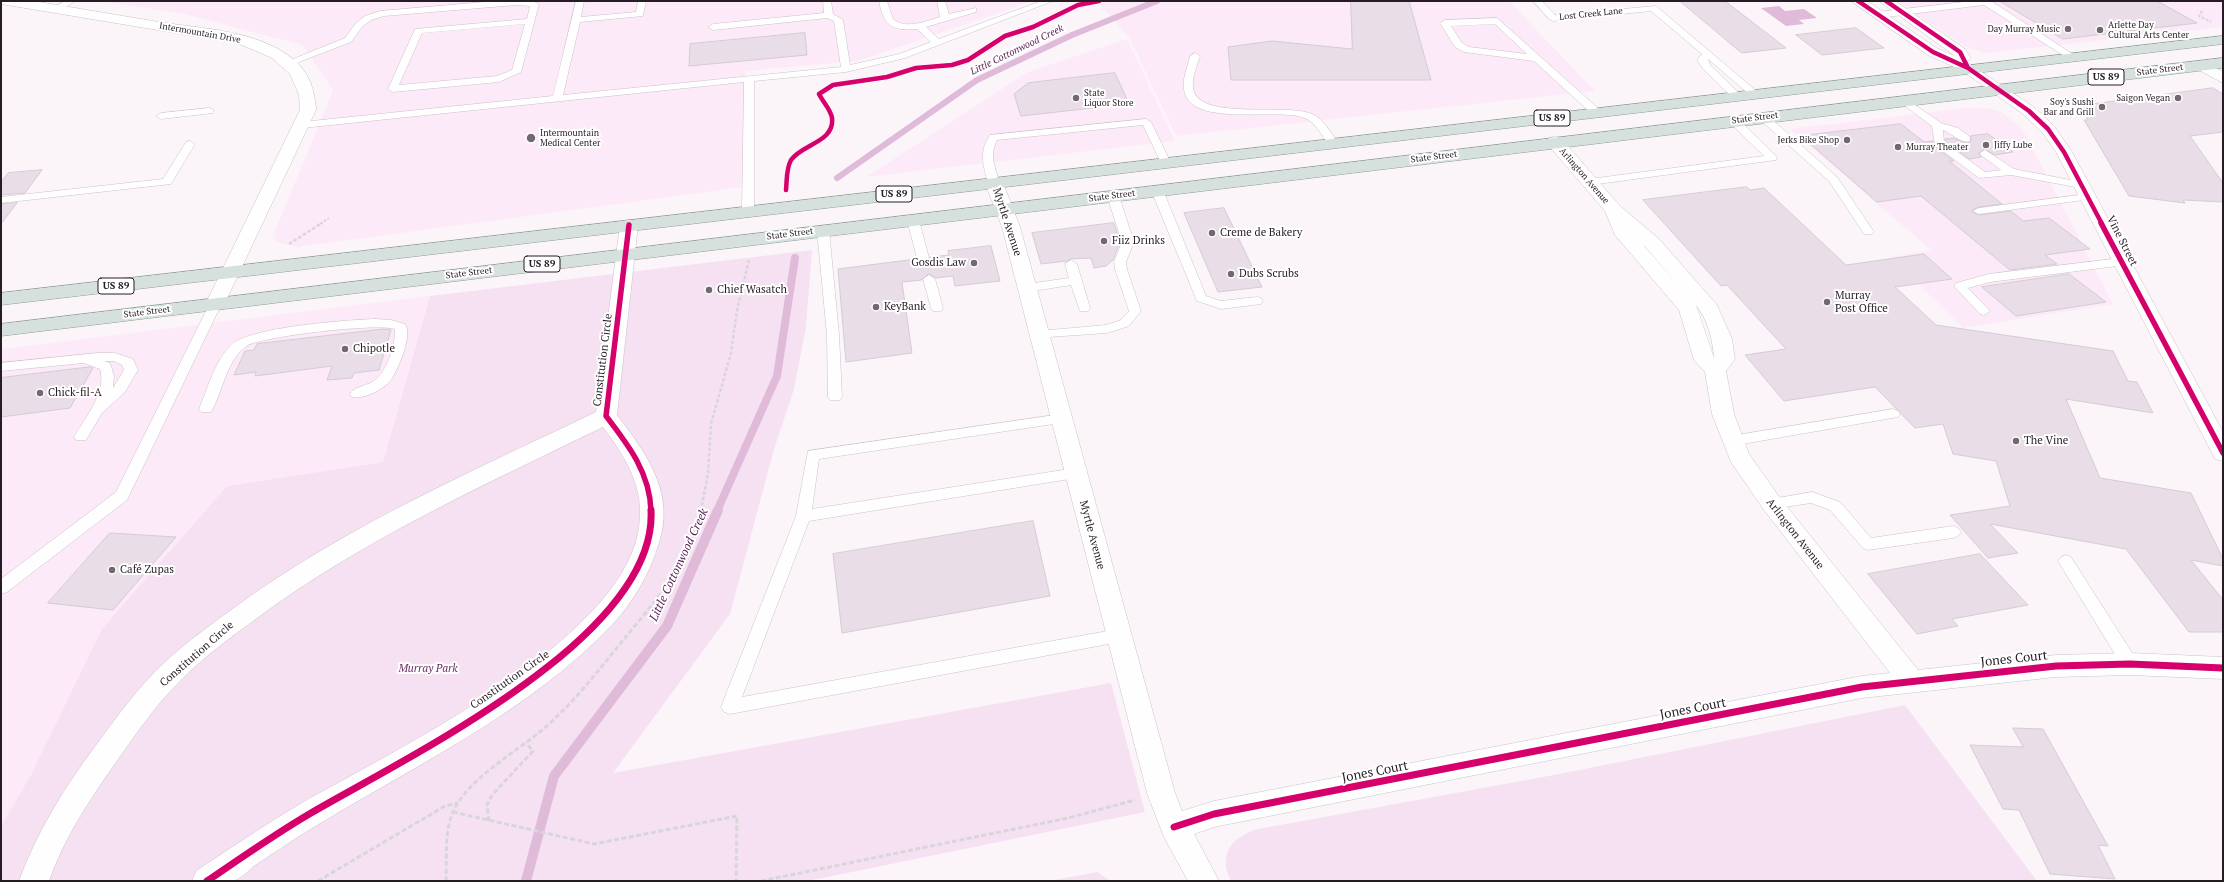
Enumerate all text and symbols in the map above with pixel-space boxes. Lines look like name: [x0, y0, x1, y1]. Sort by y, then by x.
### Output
street label: Lost Creek Lane: [1559, 5, 1623, 23]
place label: Arlette Day Cultural Arts Center: [2108, 20, 2189, 41]
street label: Intermountain Drive: [158, 21, 242, 45]
water label: Little Cottonwood Creek: [968, 22, 1066, 78]
place label: Day Murray Music: [1987, 24, 2060, 34]
marker: Day Murray Music: [2063, 24, 2073, 34]
marker: Arlette Day Cultural Arts Center: [2095, 25, 2105, 35]
street label: State Street: [2136, 62, 2184, 78]
road number: US 89: [2088, 69, 2124, 85]
place label: State Liquor Store: [1084, 88, 1133, 109]
marker: State Liquor Store: [1071, 93, 1081, 103]
place label: Saigon Vegan: [2116, 93, 2170, 103]
marker: Saigon Vegan: [2173, 93, 2183, 103]
place label: Soy's Sushi Bar and Grill: [2043, 97, 2094, 118]
marker: Soy's Sushi Bar and Grill: [2097, 102, 2107, 112]
road number: US 89: [1534, 110, 1570, 126]
street label: State Street: [1731, 110, 1779, 126]
place label: Intermountain Medical Center: [540, 128, 600, 149]
marker: Intermountain Medical Center: [525, 132, 537, 144]
place label: Jerks Bike Shop: [1778, 135, 1839, 145]
marker: Jerks Bike Shop: [1842, 135, 1852, 145]
marker: Jiffy Lube: [1981, 140, 1991, 150]
place label: Jiffy Lube: [1994, 140, 2032, 150]
marker: Murray Theater: [1893, 142, 1903, 152]
place label: Murray Theater: [1906, 142, 1968, 152]
street label: Arlington Avenue: [1557, 146, 1611, 206]
street label: State Street: [1410, 149, 1458, 165]
road number: US 89: [876, 186, 912, 202]
street label: Myrtle Avenue: [990, 186, 1024, 258]
street label: State Street: [1088, 188, 1136, 204]
street label: Vine Street: [2104, 214, 2140, 268]
street label: State Street: [766, 226, 814, 242]
place label: Creme de Bakery: [1220, 226, 1302, 240]
marker: Creme de Bakery: [1207, 228, 1217, 238]
place label: Fiiz Drinks: [1112, 234, 1165, 248]
marker: Fiiz Drinks: [1099, 236, 1109, 246]
road number: US 89: [524, 256, 560, 272]
place label: Gosdis Law: [911, 256, 966, 270]
marker: Gosdis Law: [969, 258, 979, 268]
street label: State Street: [445, 265, 493, 281]
place label: Dubs Scrubs: [1239, 267, 1299, 281]
marker: Dubs Scrubs: [1226, 269, 1236, 279]
road number: US 89: [98, 278, 134, 294]
place label: Chief Wasatch: [717, 283, 787, 297]
marker: Chief Wasatch: [704, 285, 714, 295]
place label: Murray Post Office: [1835, 289, 1888, 315]
marker: Murray Post Office: [1822, 297, 1832, 307]
place label: KeyBank: [884, 300, 926, 314]
marker: KeyBank: [871, 302, 881, 312]
street label: State Street: [123, 304, 171, 320]
street label: Constitution Circle: [591, 313, 615, 407]
place label: Chipotle: [353, 342, 395, 356]
marker: Chipotle: [340, 344, 350, 354]
place label: Chick-fil-A: [48, 386, 102, 400]
marker: Chick-fil-A: [35, 388, 45, 398]
place label: The Vine: [2024, 434, 2068, 448]
marker: The Vine: [2011, 436, 2021, 446]
street label: Arlington Avenue: [1763, 496, 1827, 572]
street label: Myrtle Avenue: [1076, 499, 1108, 571]
water label: Little Cottonwood Creek: [647, 506, 711, 624]
place label: Café Zupas: [120, 563, 174, 577]
marker: Café Zupas: [107, 565, 117, 575]
street label: Constitution Circle: [157, 618, 237, 690]
street label: Constitution Circle: [468, 648, 552, 712]
street label: Jones Court: [1980, 648, 2048, 670]
park label: Murray Park: [398, 662, 458, 676]
street label: Jones Court: [1659, 695, 1727, 723]
street label: Jones Court: [1341, 758, 1409, 786]

